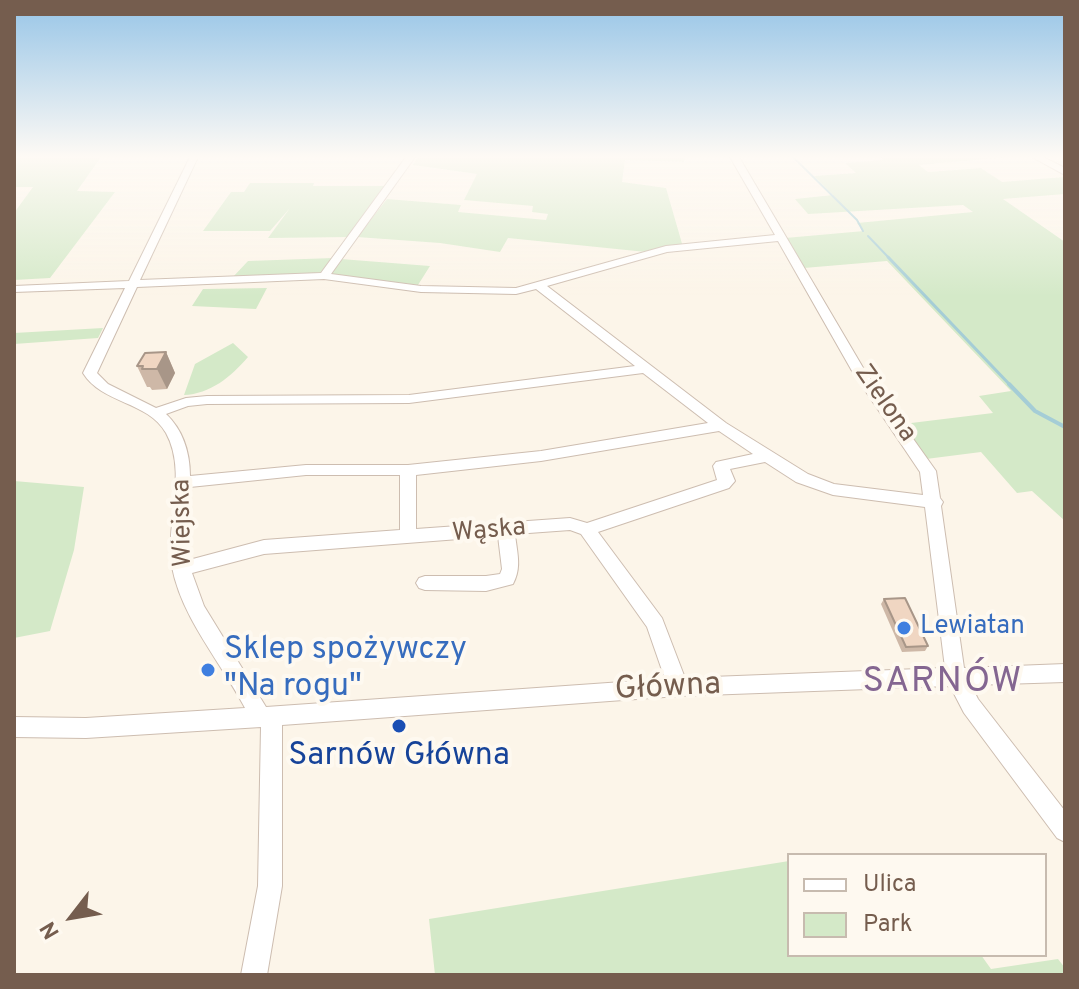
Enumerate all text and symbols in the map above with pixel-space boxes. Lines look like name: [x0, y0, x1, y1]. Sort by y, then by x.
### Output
street label: Zielona: [846, 359, 922, 449]
street label: Wiejska: [168, 479, 200, 567]
street label: Wąska: [451, 513, 527, 551]
place label: Lewiatan: [920, 612, 1025, 644]
marker: Lewiatan: [895, 619, 913, 637]
place label: Sklep spożywczy "Na rogu": [224, 633, 467, 708]
marker: Sklep spożywczy "Na rogu": [199, 661, 217, 679]
district label: SARNÓW: [862, 662, 1024, 706]
street label: Główna: [614, 667, 722, 711]
marker: Sarnów Główna: [390, 717, 408, 735]
place label: Sarnów Główna: [288, 739, 510, 777]
legend: [787, 853, 1047, 957]
text: Ulica: [863, 870, 916, 900]
north arrow: [32, 877, 112, 957]
text: Park: [863, 910, 913, 940]
text: N: [35, 916, 67, 943]

